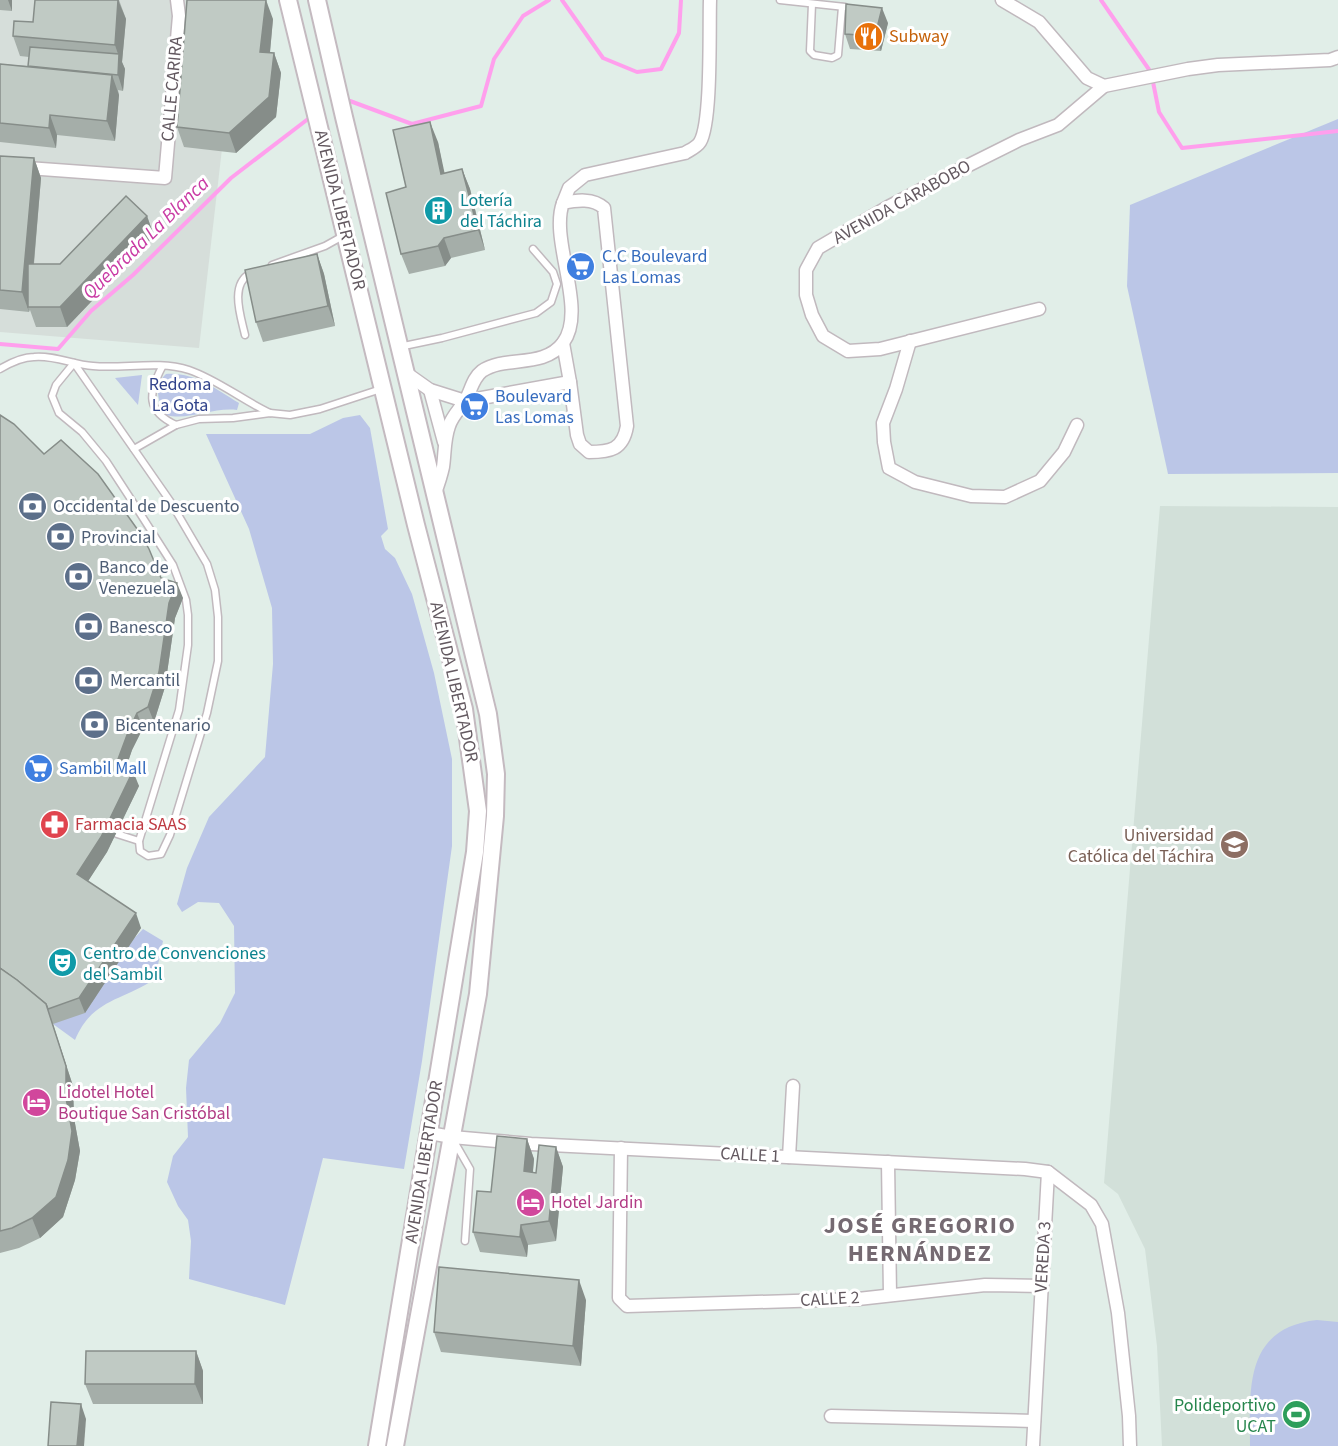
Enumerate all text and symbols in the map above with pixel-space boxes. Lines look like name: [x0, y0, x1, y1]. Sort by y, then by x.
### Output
restaurant icon: Subway: [852, 20, 884, 52]
place label: Subway: [889, 24, 949, 49]
street label: CALLE CARIRA: [155, 35, 189, 143]
street label: AVENIDA LIBERTADOR: [308, 127, 372, 293]
street label: AVENIDA CARABOBO: [829, 154, 975, 250]
water label: Quebrada La Blanca: [76, 170, 216, 306]
place label: Lotería del Táchira: [460, 188, 542, 234]
building icon: Lotería del Táchira: [423, 194, 455, 226]
place label: C.C Boulevard Las Lomas: [602, 244, 708, 290]
supermarket icon: C.C Boulevard Las Lomas: [565, 250, 597, 282]
park label: Redoma La Gota: [149, 372, 211, 418]
place label: Boulevard Las Lomas: [495, 384, 574, 430]
supermarket icon: Boulevard Las Lomas: [458, 390, 490, 422]
bank icon: Occidental de Descuento: [16, 490, 48, 522]
place label: Occidental de Descuento: [53, 494, 240, 519]
bank icon: Provincial: [44, 521, 76, 553]
place label: Provincial: [81, 525, 156, 550]
place label: Banco de Venezuela: [99, 555, 176, 601]
bank icon: Banco de Venezuela: [62, 561, 94, 593]
street label: AVENIDA LIBERTADOR: [423, 599, 485, 765]
bank icon: Banesco: [72, 611, 104, 643]
place label: Banesco: [109, 615, 173, 640]
bank icon: Mercantil: [73, 664, 105, 696]
place label: Mercantil: [110, 668, 180, 693]
bank icon: Bicentenario: [78, 709, 110, 741]
place label: Bicentenario: [115, 713, 211, 738]
supermarket icon: Sambil Mall: [22, 752, 54, 784]
place label: Sambil Mall: [59, 756, 147, 781]
pharmacy icon: Farmacia SAAS: [38, 808, 70, 840]
place label: Farmacia SAAS: [75, 812, 187, 837]
place label: Universidad Católica del Táchira: [1068, 823, 1214, 869]
school or university icon: Universidad Católica del Táchira: [1219, 829, 1251, 861]
place label: Centro de Convenciones del Sambil: [83, 941, 266, 987]
theatre icon: Centro de Convenciones del Sambil: [46, 947, 78, 979]
street label: AVENIDA LIBERTADOR: [399, 1079, 449, 1245]
place label: Lidotel Hotel Boutique San Cristóbal: [58, 1080, 230, 1126]
hotel icon: Lidotel Hotel Boutique San Cristóbal: [21, 1086, 53, 1118]
street label: CALLE 1: [720, 1141, 780, 1169]
hotel icon: Hotel Jardin: [514, 1186, 546, 1218]
place label: Hotel Jardin: [551, 1190, 643, 1215]
district label: JOSÉ GREGORIO HERNÁNDEZ: [824, 1208, 1016, 1271]
street label: VEREDA 3: [1029, 1220, 1057, 1293]
street label: CALLE 2: [800, 1285, 860, 1313]
place label: Polideportivo UCAT: [1174, 1393, 1276, 1439]
sports icon: Polideportivo UCAT: [1281, 1399, 1313, 1431]

